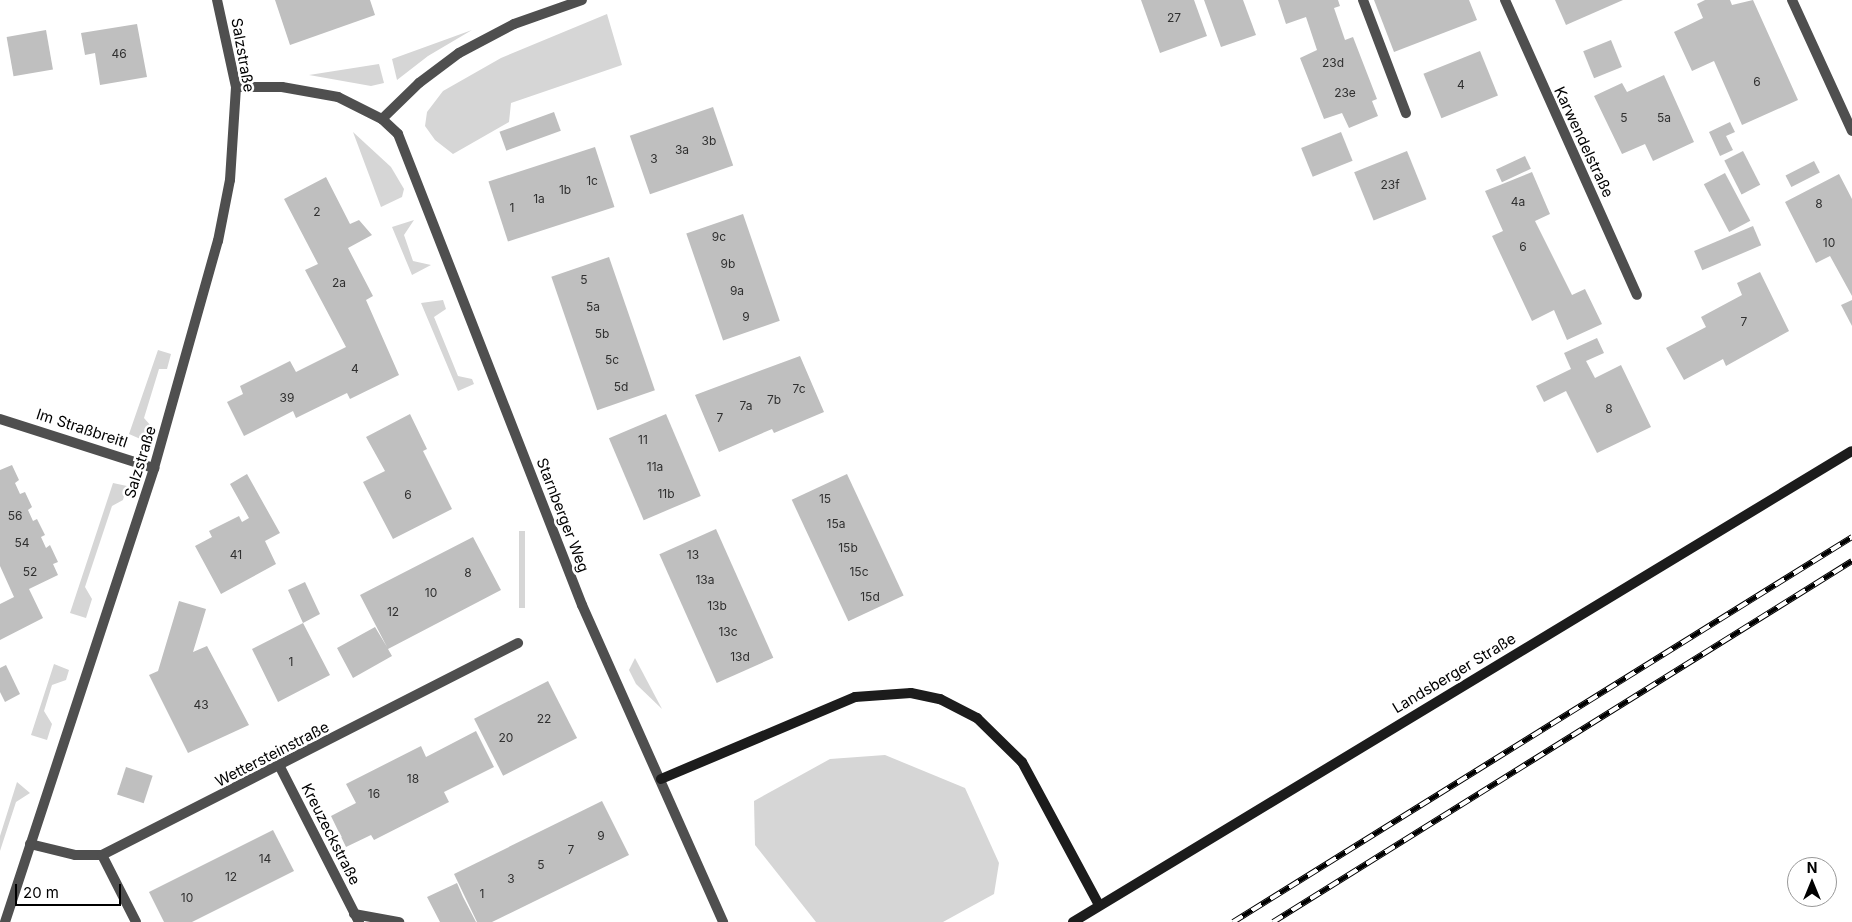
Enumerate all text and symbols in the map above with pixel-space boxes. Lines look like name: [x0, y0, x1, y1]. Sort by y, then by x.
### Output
house number: 27: [1167, 11, 1181, 25]
street label: Salzstraße: [228, 17, 258, 93]
house number: 46: [111, 47, 127, 61]
house number: 23d: [1322, 56, 1344, 70]
house number: 6: [1753, 75, 1761, 89]
house number: 4: [1457, 78, 1465, 92]
street label: Karwendelstraße: [1550, 84, 1618, 200]
house number: 23e: [1334, 86, 1356, 100]
house number: 5: [1620, 111, 1628, 125]
house number: 5a: [1657, 111, 1671, 125]
house number: 3b: [702, 134, 716, 148]
house number: 3a: [675, 143, 689, 157]
house number: 3: [650, 152, 658, 166]
house number: 1c: [586, 174, 598, 188]
house number: 23f: [1380, 178, 1400, 192]
house number: 1b: [559, 183, 571, 197]
house number: 1a: [533, 192, 545, 206]
house number: 4a: [1511, 195, 1525, 209]
house number: 8: [1815, 197, 1823, 211]
house number: 1: [510, 201, 514, 215]
house number: 2: [313, 205, 321, 219]
house number: 9c: [712, 230, 726, 244]
house number: 10: [1823, 236, 1835, 250]
house number: 6: [1519, 240, 1527, 254]
house number: 9b: [721, 257, 735, 271]
house number: 5: [580, 273, 588, 287]
house number: 2a: [332, 276, 346, 290]
house number: 9a: [730, 284, 744, 298]
house number: 5a: [586, 300, 600, 314]
house number: 9: [742, 310, 750, 324]
house number: 7: [1741, 315, 1747, 329]
house number: 5b: [595, 327, 609, 341]
house number: 5c: [605, 353, 619, 367]
house number: 4: [351, 362, 359, 376]
house number: 5d: [614, 380, 628, 394]
house number: 7c: [792, 382, 806, 396]
house number: 39: [280, 391, 294, 405]
house number: 7b: [767, 393, 781, 407]
house number: 7a: [740, 399, 752, 413]
house number: 8: [1605, 402, 1613, 416]
street label: Im Straßbreitl: [34, 405, 130, 451]
house number: 7: [717, 411, 723, 425]
street label: Salzstraße: [120, 424, 160, 500]
house number: 11: [638, 433, 648, 447]
street label: Starnberger Weg: [533, 455, 593, 575]
house number: 11a: [647, 460, 663, 474]
house number: 11b: [657, 487, 675, 501]
house number: 6: [404, 488, 412, 502]
house number: 15: [819, 492, 831, 506]
house number: 56: [8, 509, 22, 523]
house number: 15a: [827, 517, 845, 531]
house number: 54: [14, 536, 30, 550]
house number: 15b: [838, 541, 858, 555]
house number: 41: [230, 548, 242, 562]
house number: 13: [687, 548, 699, 562]
house number: 52: [23, 565, 37, 579]
house number: 15c: [849, 565, 869, 579]
house number: 8: [464, 566, 472, 580]
house number: 13a: [695, 573, 715, 587]
house number: 10: [425, 586, 437, 600]
house number: 15d: [860, 590, 880, 604]
house number: 13b: [707, 599, 727, 613]
house number: 12: [387, 605, 399, 619]
house number: 13c: [718, 625, 738, 639]
street label: Landsberger Straße: [1389, 629, 1519, 717]
house number: 13d: [730, 650, 750, 664]
house number: 1: [289, 655, 293, 669]
house number: 43: [193, 698, 209, 712]
house number: 22: [537, 712, 551, 726]
street label: Wettersteinstraße: [212, 718, 332, 790]
house number: 20: [499, 731, 513, 745]
house number: 18: [407, 772, 419, 786]
street label: Kreuzeckstraße: [298, 780, 364, 888]
house number: 16: [368, 787, 380, 801]
house number: 9: [597, 829, 605, 843]
house number: 7: [568, 843, 574, 857]
house number: 14: [259, 852, 271, 866]
north arrow: [1787, 857, 1837, 907]
house number: 5: [537, 858, 545, 872]
text: N: [1807, 859, 1817, 876]
house number: 12: [225, 870, 237, 884]
house number: 3: [507, 872, 515, 886]
scale bar: [18, 874, 124, 906]
text: 20 m: [23, 883, 59, 902]
house number: 1: [480, 887, 484, 901]
house number: 10: [181, 891, 193, 905]

